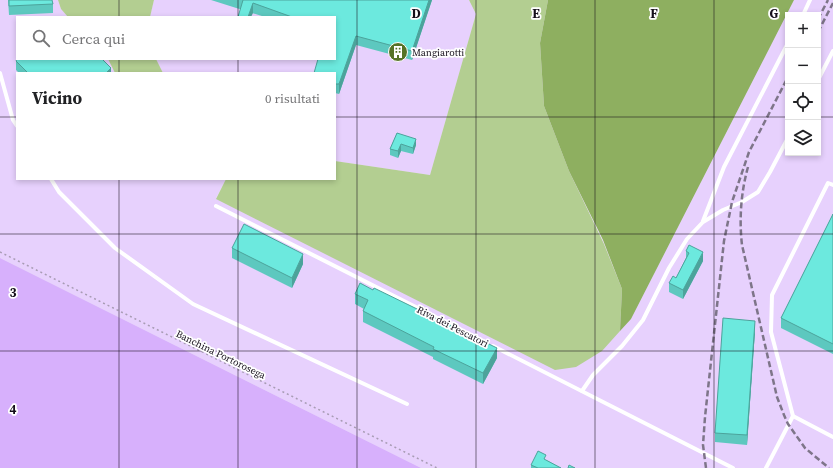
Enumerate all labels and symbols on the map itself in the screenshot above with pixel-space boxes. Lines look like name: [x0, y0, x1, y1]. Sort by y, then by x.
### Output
text: D: [411, 5, 421, 22]
text: E: [532, 5, 540, 22]
text: F: [650, 5, 658, 22]
text: G: [770, 5, 779, 22]
building icon: Mangiarotti: [387, 41, 409, 63]
place label: Mangiarotti: [412, 46, 464, 59]
text: 3: [9, 284, 17, 301]
street label: Riva dei Pescatori: [415, 303, 491, 350]
street label: Banchina Portorosega: [174, 327, 269, 382]
text: 4: [9, 401, 17, 418]

